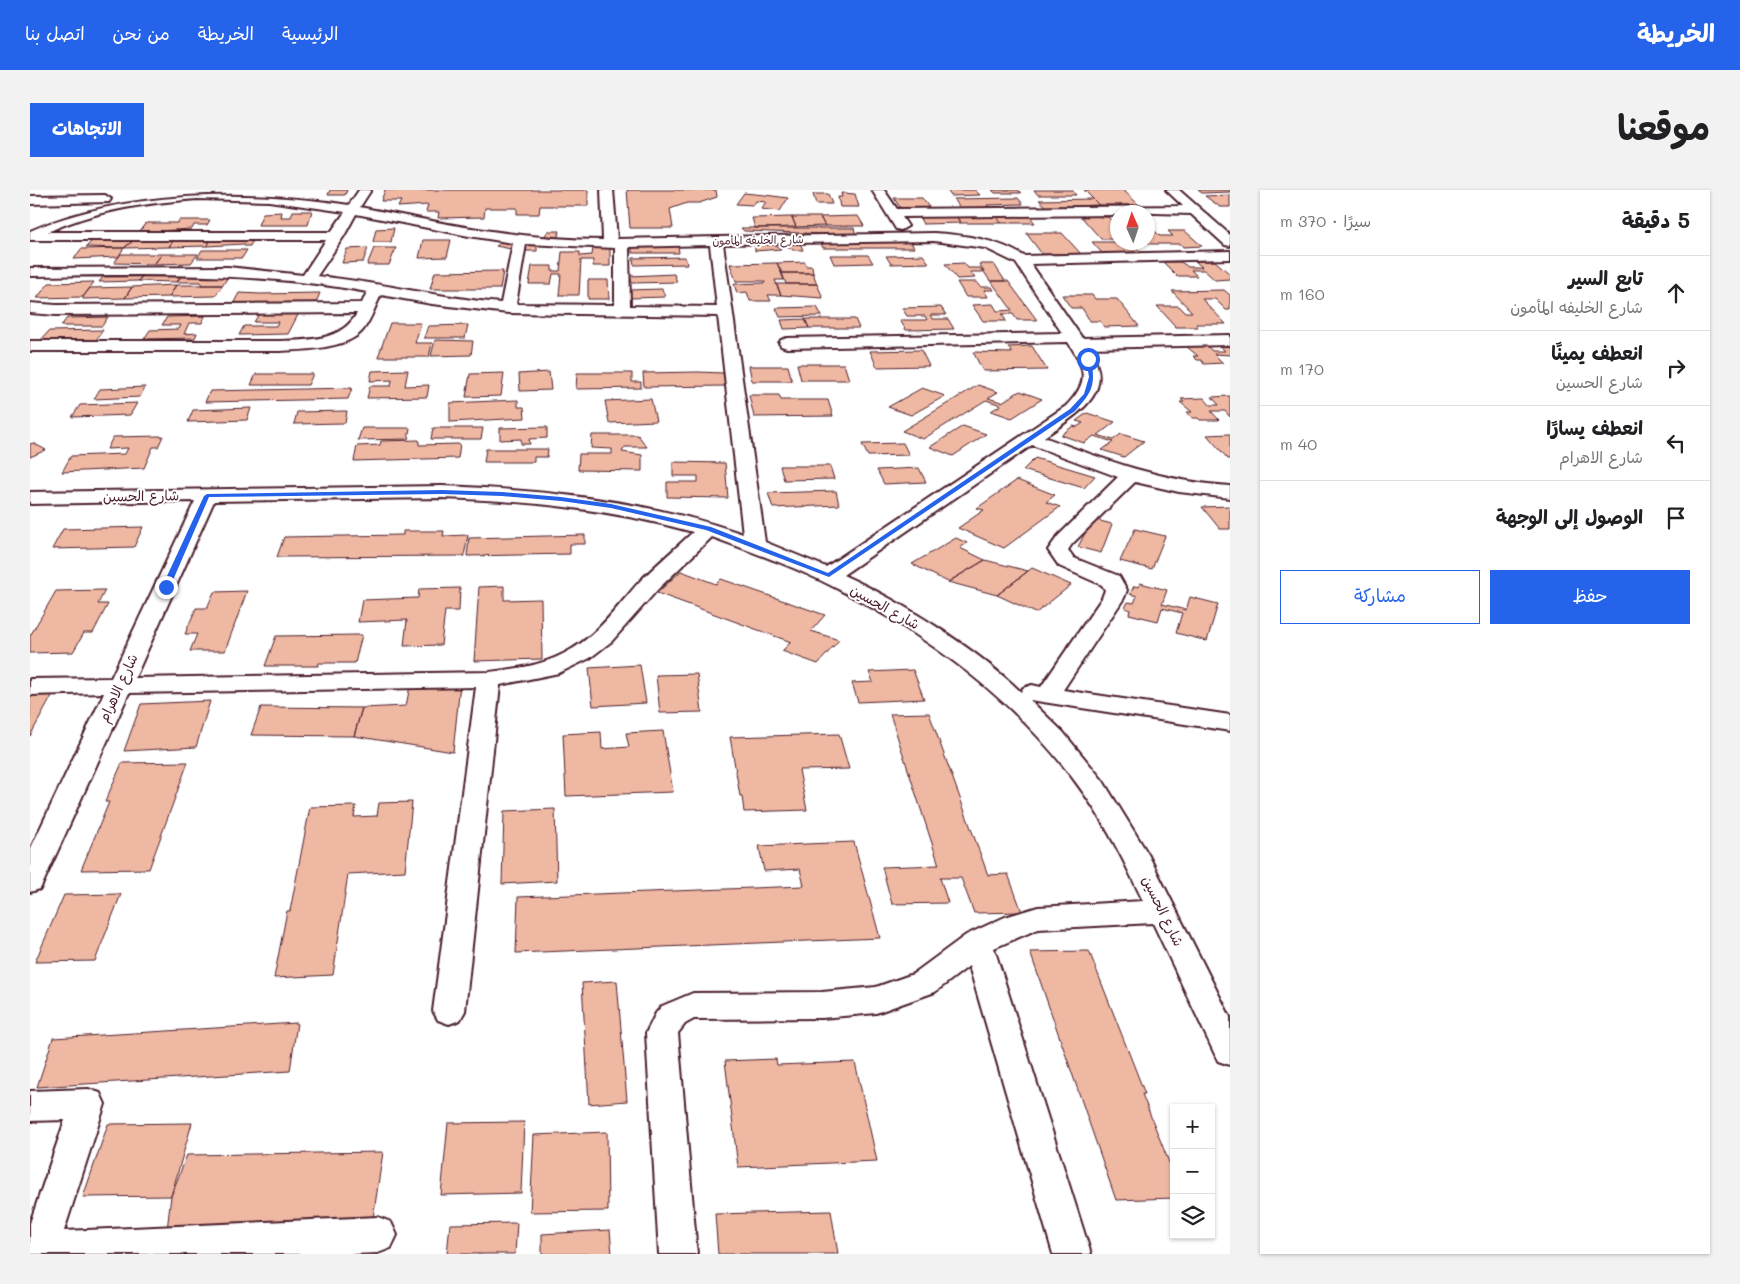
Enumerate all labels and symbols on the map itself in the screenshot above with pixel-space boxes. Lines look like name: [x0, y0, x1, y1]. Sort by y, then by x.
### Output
north arrow: [1110, 205, 1155, 250]
street label: شارع الخليفه المأمون: [712, 231, 804, 250]
route start: [1077, 348, 1100, 371]
street label: شارع الحسين: [103, 485, 179, 507]
route end: [155, 576, 178, 599]
street label: شارع الحسين: [847, 580, 923, 634]
street label: شارع الاهرام: [93, 650, 144, 726]
street label: شارع الحسين: [1137, 872, 1189, 950]

